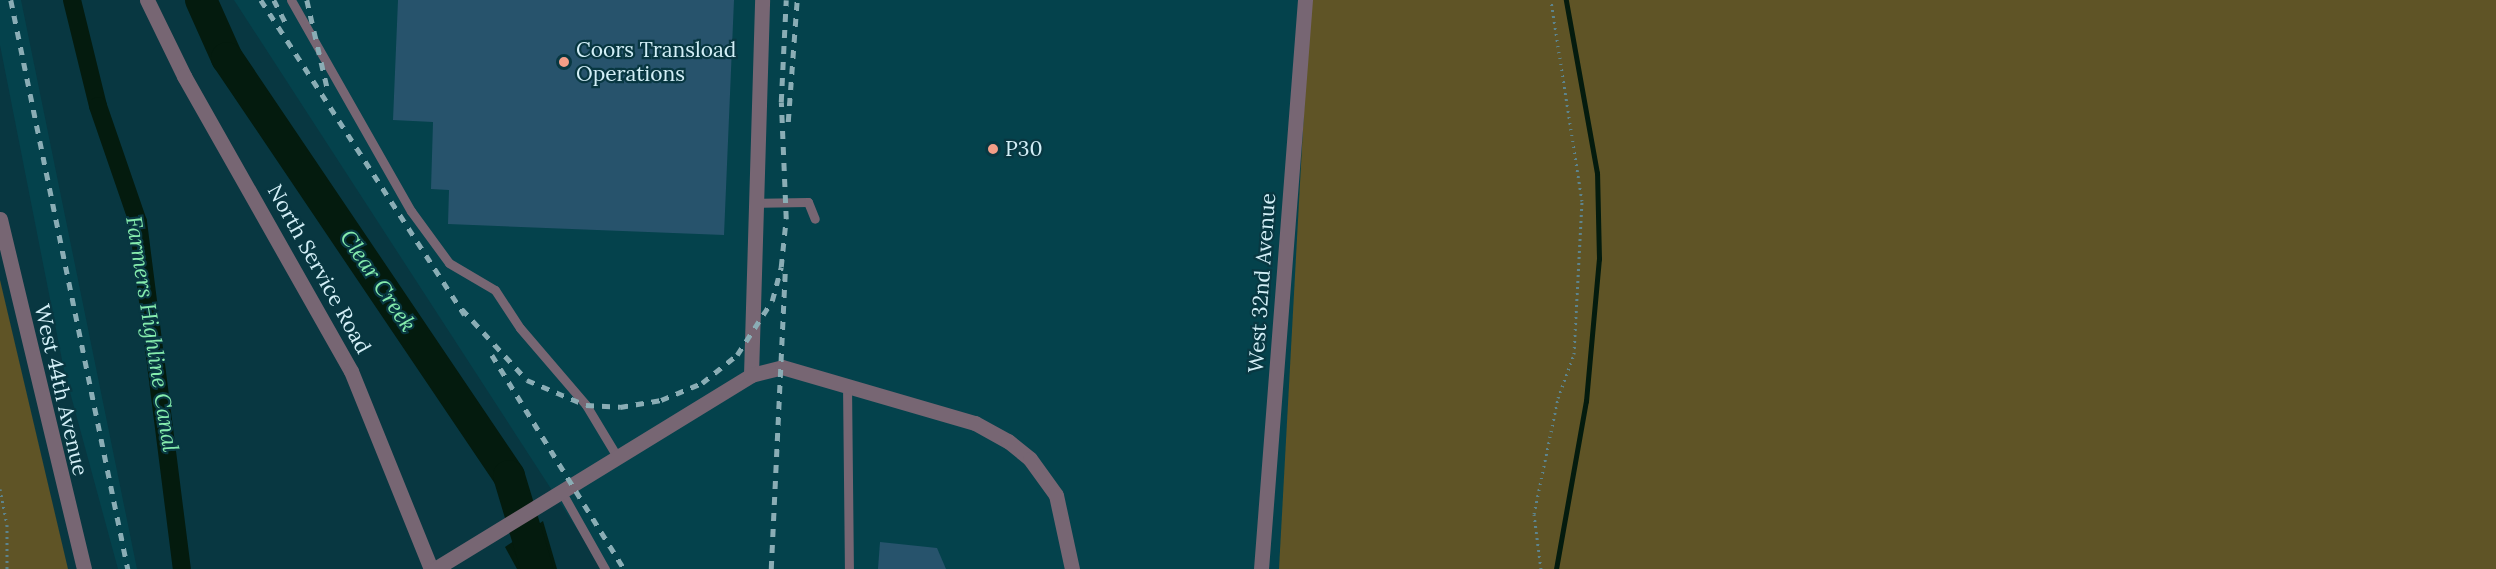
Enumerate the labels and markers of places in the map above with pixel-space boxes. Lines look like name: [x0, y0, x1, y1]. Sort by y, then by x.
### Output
place label: Coors Transload Operations: [576, 37, 736, 87]
marker: Coors Transload Operations: [557, 55, 571, 69]
place label: P30: [1005, 136, 1042, 162]
marker: P30: [986, 142, 1000, 156]

